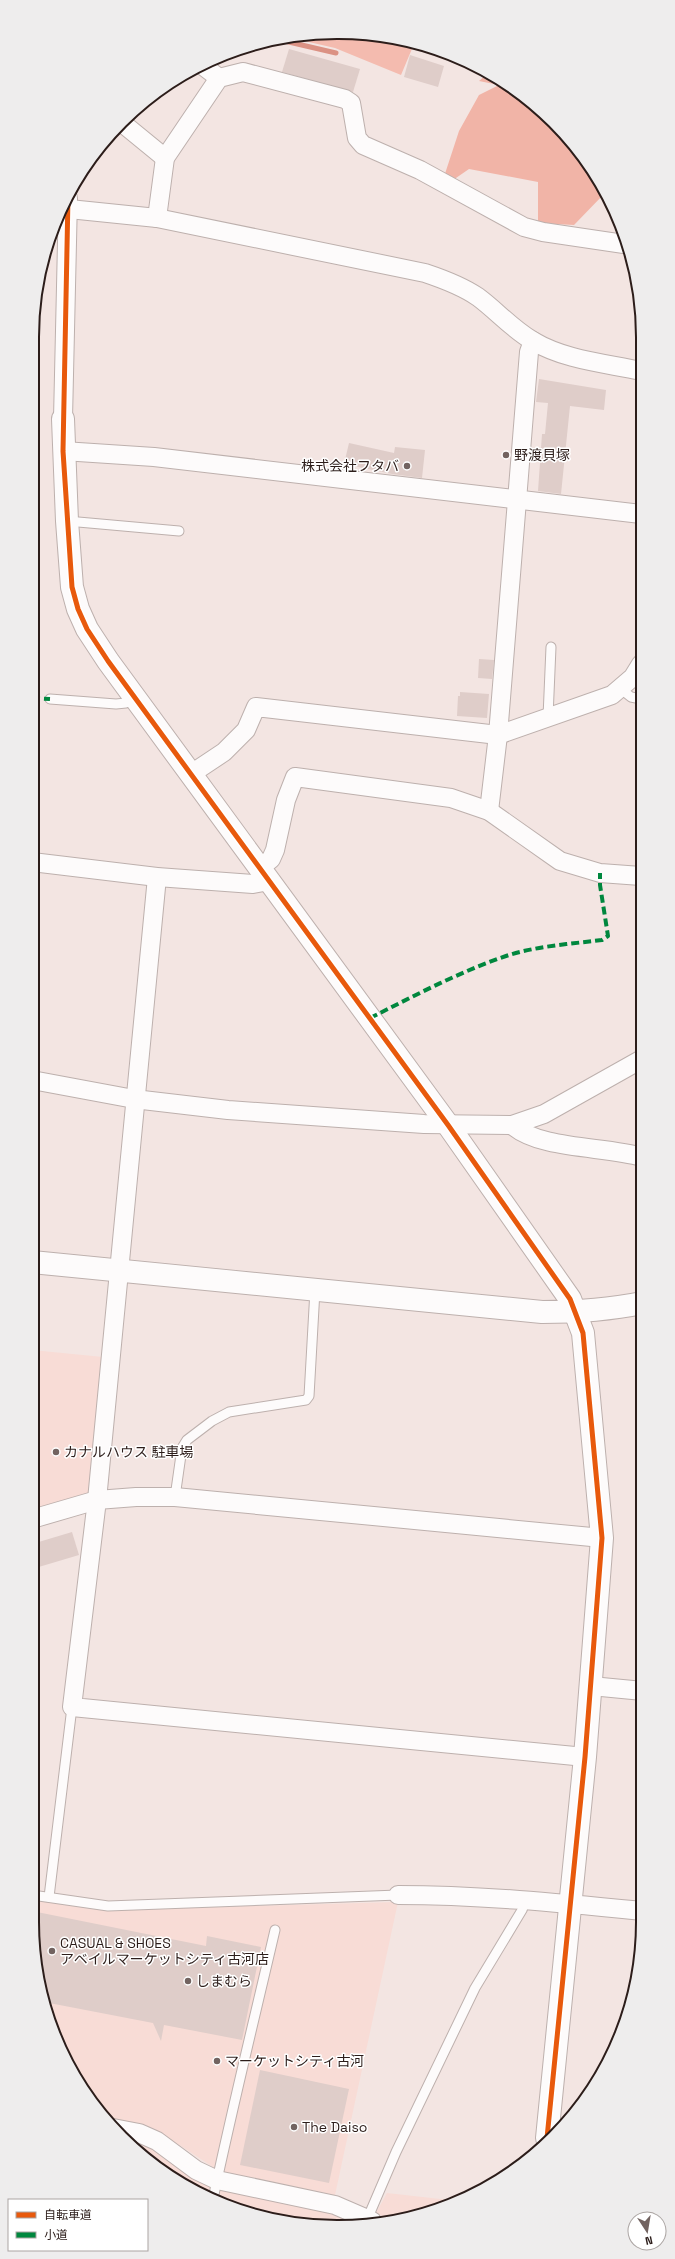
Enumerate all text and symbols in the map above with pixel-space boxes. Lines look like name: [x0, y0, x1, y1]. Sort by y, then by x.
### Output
place label: 野渡貝塚: [514, 446, 570, 464]
marker: 野渡貝塚: [501, 450, 511, 460]
place label: 株式会社フタバ: [301, 457, 399, 475]
marker: 株式会社フタバ: [402, 461, 412, 471]
place label: カナルハウス 駐車場: [64, 1443, 194, 1461]
marker: カナルハウス 駐車場: [51, 1447, 61, 1457]
place label: CASUAL & SHOES アベイルマーケットシティ古河店: [60, 1934, 269, 1968]
marker: CASUAL & SHOES アベイルマーケットシティ古河店: [47, 1946, 57, 1956]
place label: しまむら: [196, 1972, 252, 1990]
marker: しまむら: [183, 1976, 193, 1986]
place label: マーケットシティ古河: [225, 2052, 364, 2070]
marker: マーケットシティ古河: [212, 2056, 222, 2066]
place label: The Daiso: [302, 2118, 368, 2136]
marker: The Daiso: [289, 2122, 299, 2132]
legend: [8, 2199, 148, 2251]
text: 自転車道: [44, 2207, 92, 2223]
north arrow: [627, 2211, 667, 2251]
text: 小道: [44, 2227, 68, 2243]
text: N: [644, 2233, 654, 2248]

